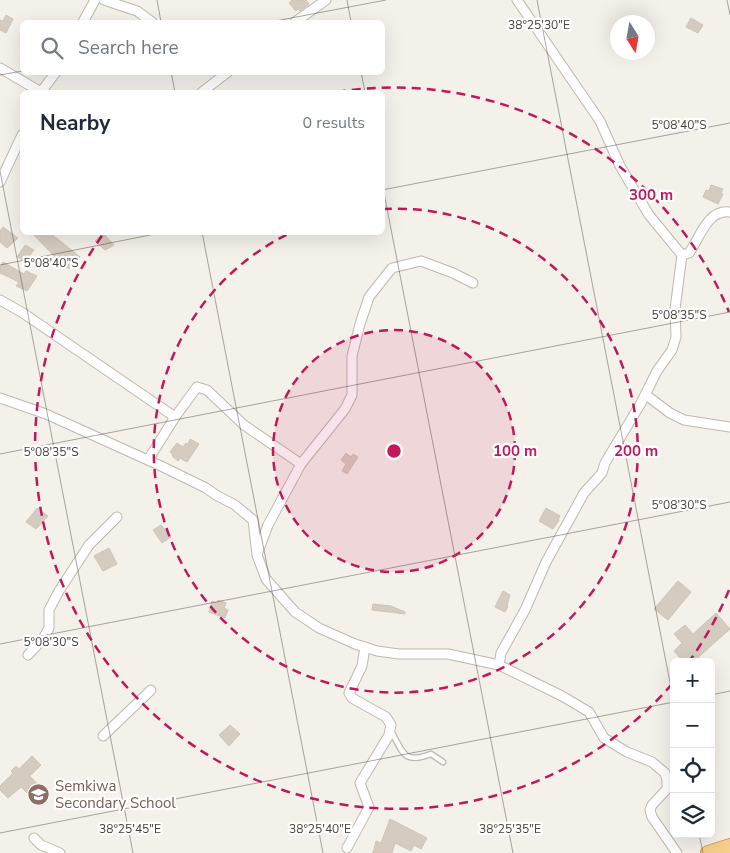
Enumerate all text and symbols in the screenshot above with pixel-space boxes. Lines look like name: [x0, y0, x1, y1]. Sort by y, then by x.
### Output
north arrow: [610, 15, 655, 60]
text: 38°25'30"E: [508, 17, 570, 33]
search box: [20, 20, 385, 75]
icon: search: [38, 34, 66, 62]
text: Search here: [78, 35, 179, 61]
text: Nearby: [40, 109, 110, 137]
text: 0 results: [303, 112, 365, 134]
text: 5°08'40"S: [651, 117, 707, 133]
text: 300 m: [629, 185, 673, 205]
text: 5°08'40"S: [23, 255, 79, 271]
text: 5°08'35"S: [651, 307, 707, 323]
text: 100 m: [493, 441, 537, 461]
text: 200 m: [614, 441, 658, 461]
centre of rings: [385, 442, 403, 460]
text: 5°08'35"S: [23, 444, 79, 460]
text: 5°08'30"S: [651, 497, 707, 513]
text: 5°08'30"S: [23, 634, 79, 650]
map controls: [670, 658, 715, 838]
button: +: [670, 658, 715, 703]
button: −: [670, 703, 715, 748]
button: locate: [670, 748, 715, 793]
place label: Semkiwa Secondary School: [55, 776, 176, 813]
school or university icon: Semkiwa Secondary School: [27, 783, 51, 807]
button: layers: [670, 793, 715, 838]
text: 38°25'45"E: [99, 821, 161, 837]
text: 38°25'40"E: [289, 821, 351, 837]
text: 38°25'35"E: [479, 821, 541, 837]

